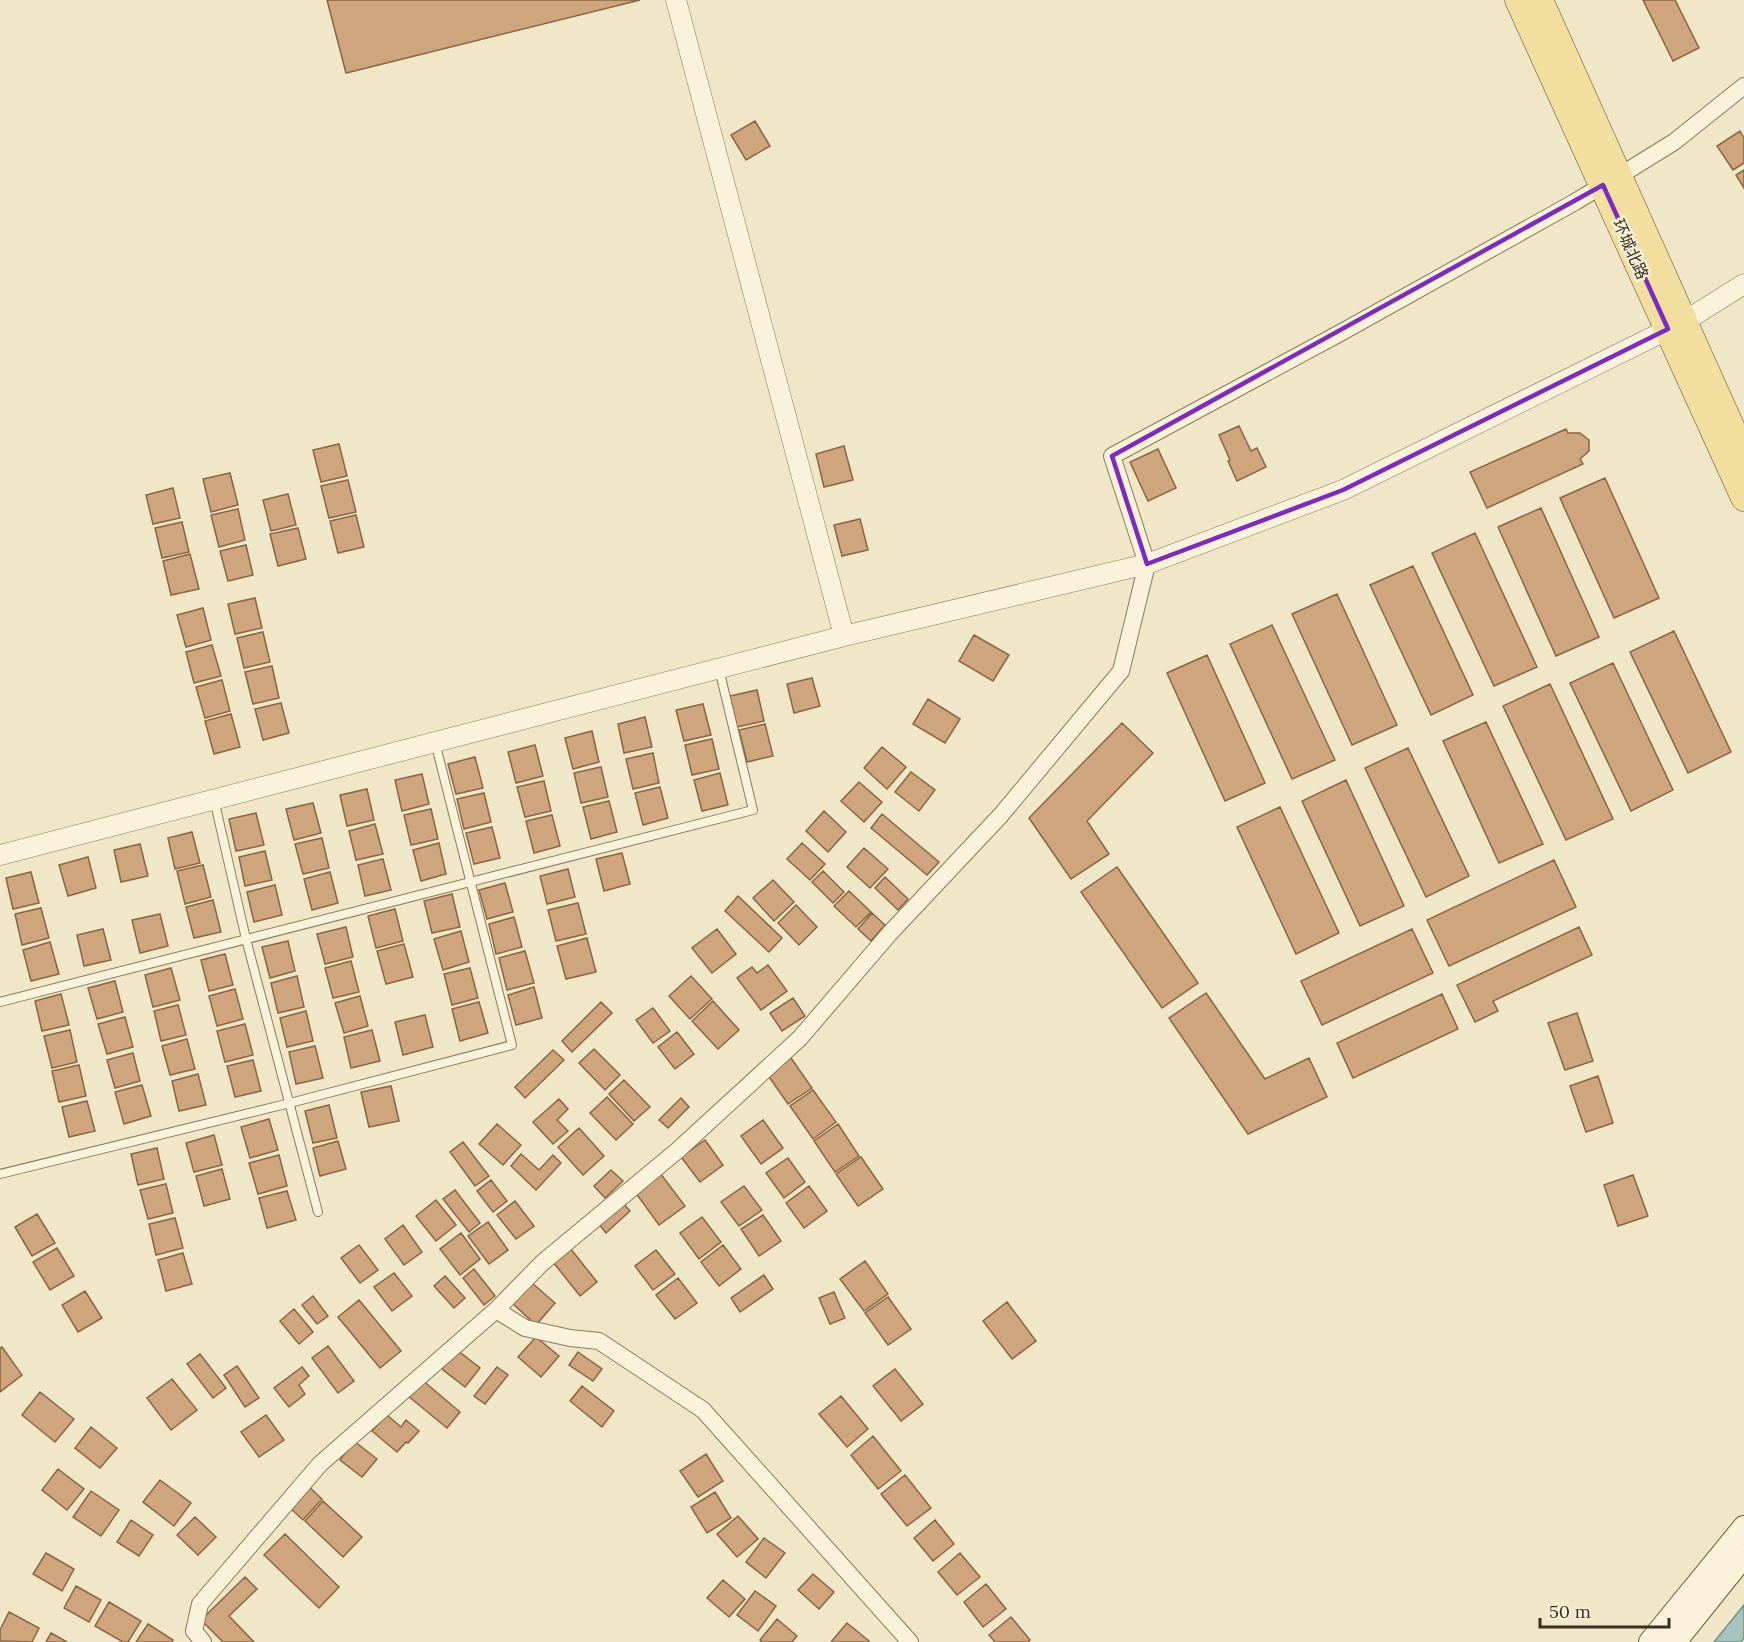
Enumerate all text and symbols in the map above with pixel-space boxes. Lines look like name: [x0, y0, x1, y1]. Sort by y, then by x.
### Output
street label: 环城北路: [1609, 216, 1653, 282]
scale bar: [1540, 1591, 1669, 1629]
text: 50 m: [1549, 1600, 1591, 1623]

